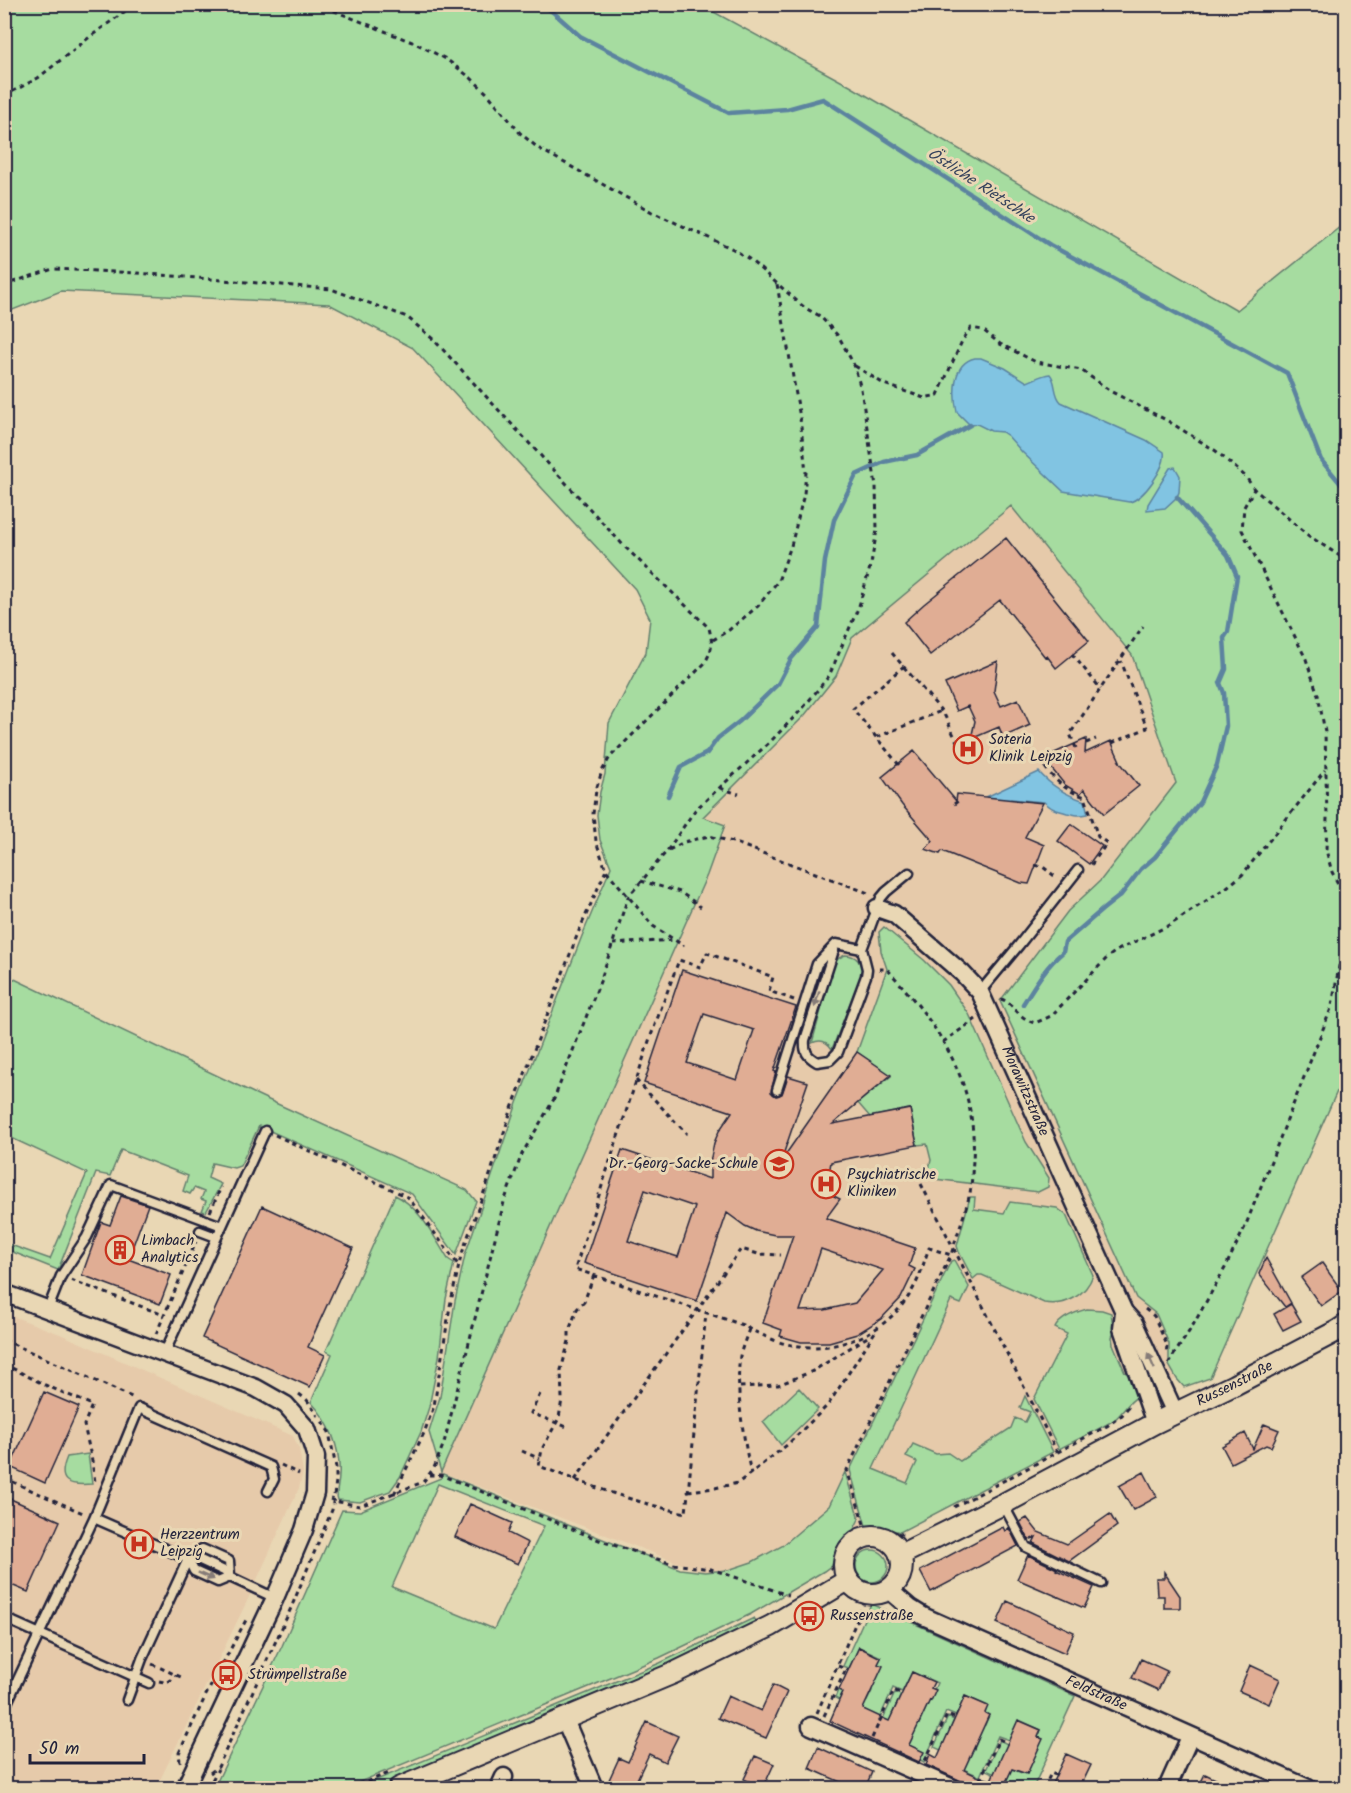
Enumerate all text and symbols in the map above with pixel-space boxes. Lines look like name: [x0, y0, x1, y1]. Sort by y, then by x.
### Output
water label: Östliche Rietschke: [922, 142, 1041, 231]
place label: Soteria Klinik Leipzig: [989, 728, 1073, 769]
hospital icon: Soteria Klinik Leipzig: [952, 733, 984, 765]
one-way arrow: [812, 990, 821, 1008]
street label: Morawitzstraße: [994, 1042, 1055, 1140]
school or university icon: Dr.-Georg-Sacke-Schule: [763, 1148, 795, 1180]
place label: Dr.-Georg-Sacke-Schule: [609, 1152, 758, 1176]
place label: Psychiatrische Kliniken: [847, 1163, 936, 1204]
hospital icon: Psychiatrische Kliniken: [810, 1168, 842, 1200]
place label: Limbach Analytics: [141, 1229, 199, 1270]
building icon: Limbach Analytics: [104, 1234, 136, 1266]
one-way arrow: [1146, 1352, 1156, 1370]
street label: Russenstraße: [1192, 1354, 1278, 1413]
place label: Herzzentrum Leipzig: [160, 1523, 240, 1564]
hospital icon: Herzzentrum Leipzig: [123, 1528, 155, 1560]
one-way arrow: [197, 1572, 215, 1581]
bus stop icon: Russenstraße: [793, 1600, 825, 1632]
place label: Russenstraße: [830, 1604, 913, 1628]
bus stop icon: Strümpellstraße: [211, 1659, 243, 1691]
place label: Strümpellstraße: [248, 1663, 347, 1687]
street label: Feldstraße: [1061, 1669, 1131, 1718]
scale bar: [30, 1727, 144, 1765]
text: 50 m: [39, 1735, 79, 1764]

